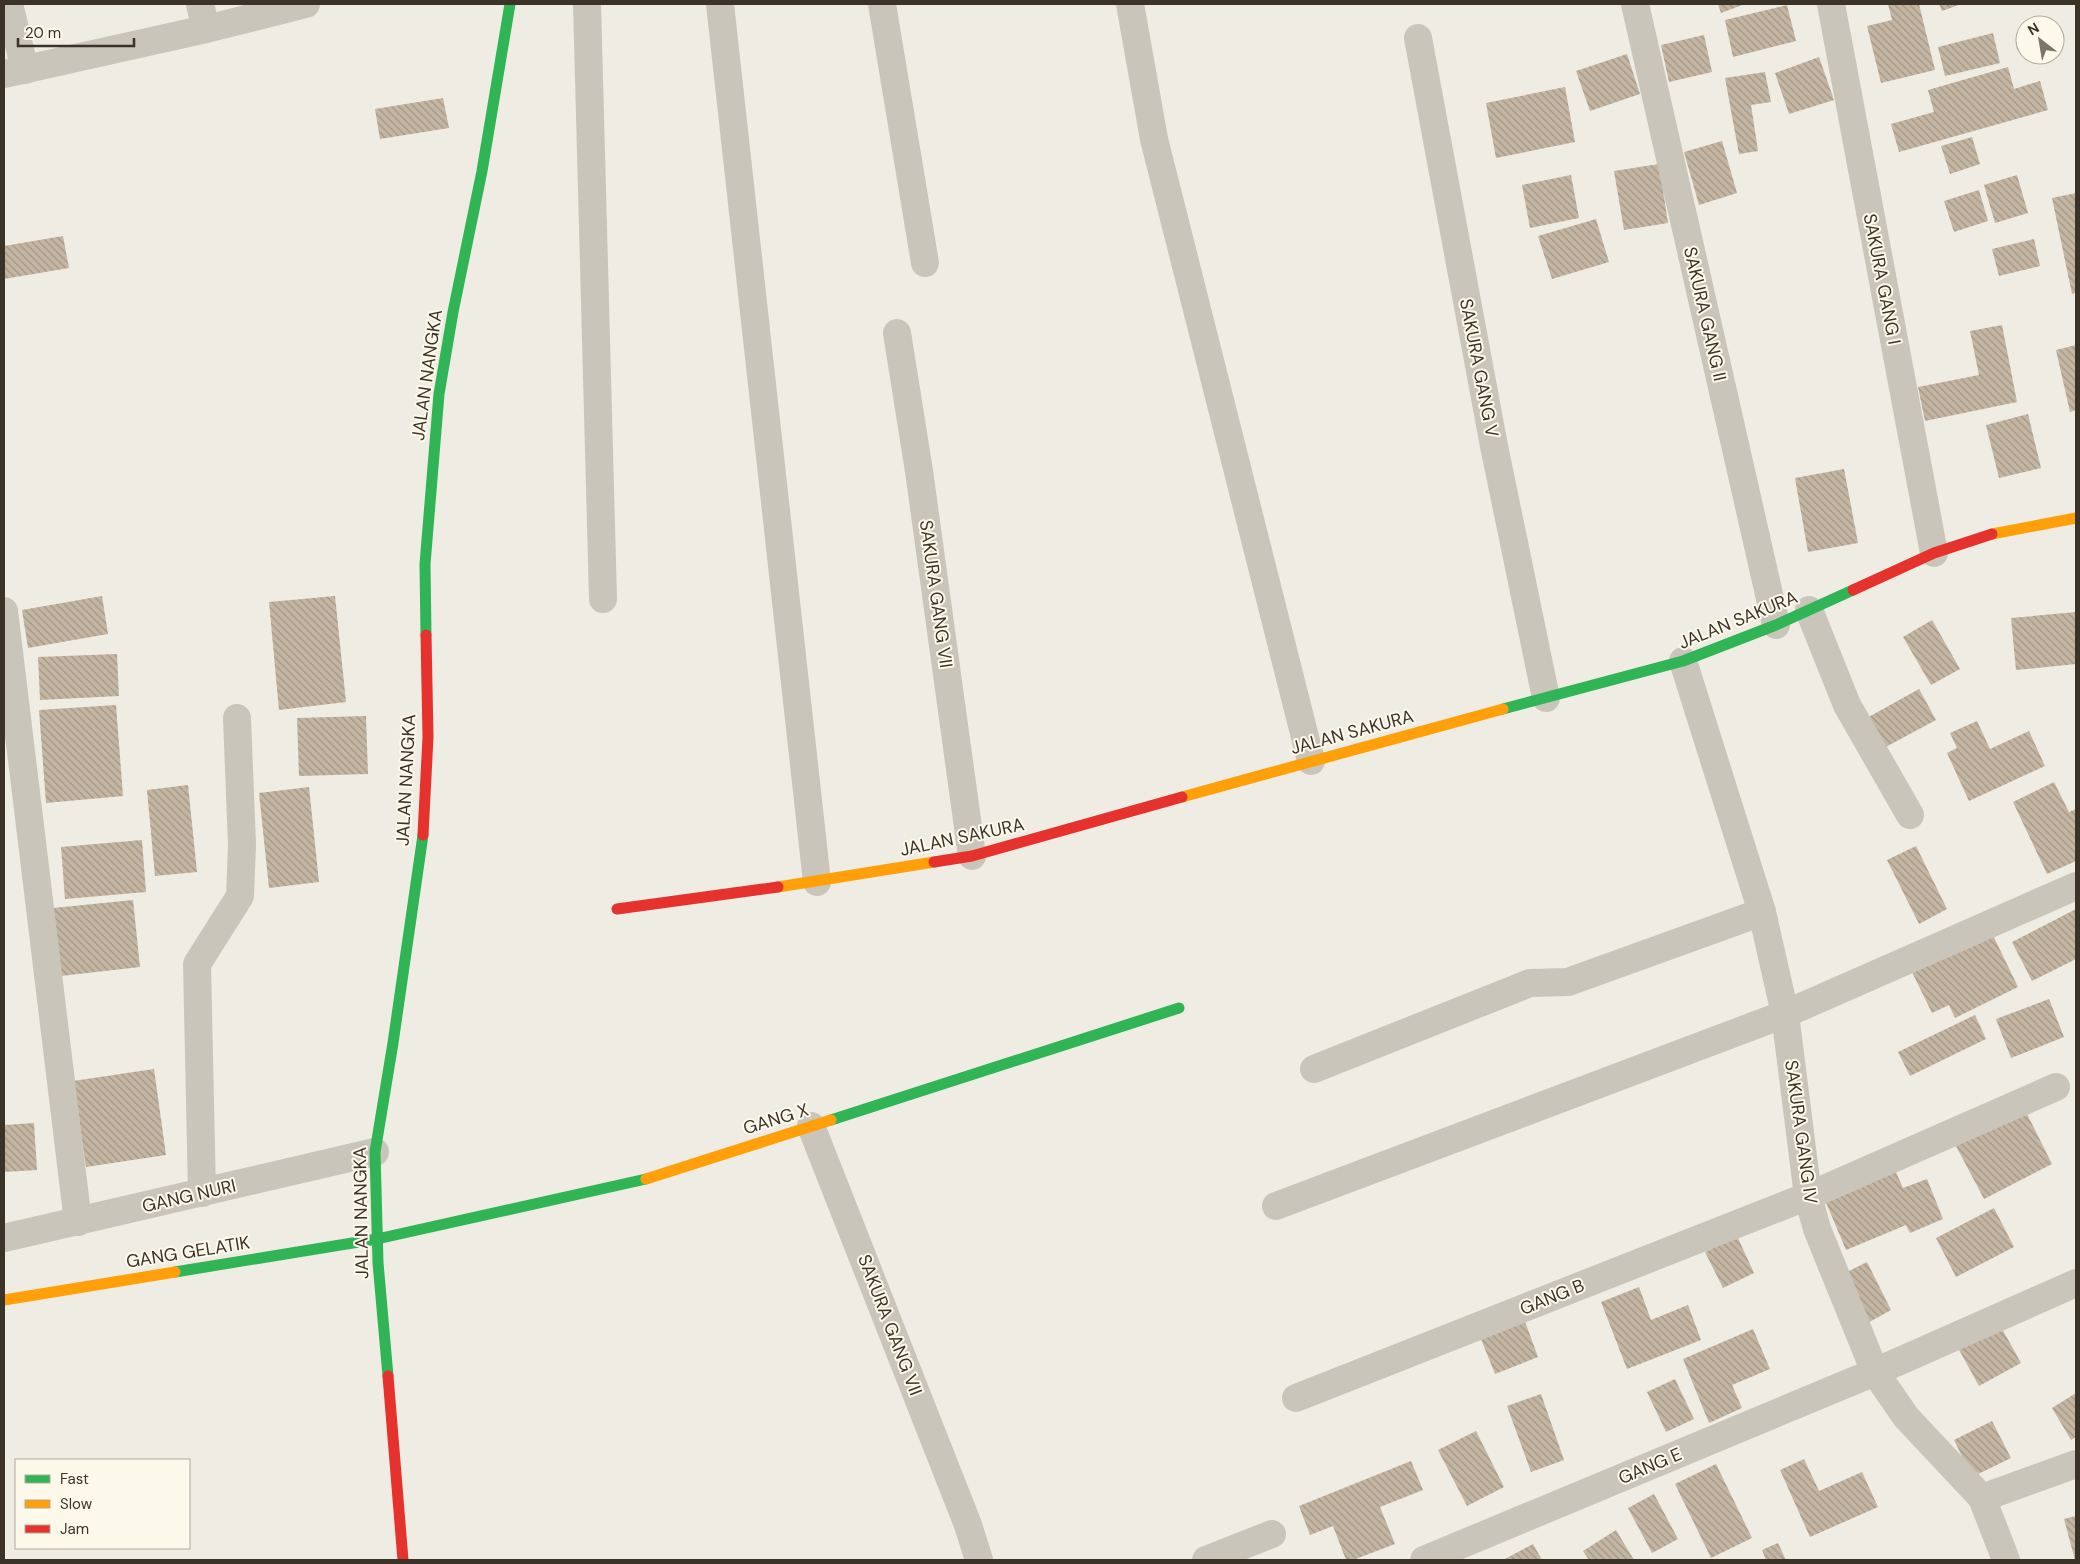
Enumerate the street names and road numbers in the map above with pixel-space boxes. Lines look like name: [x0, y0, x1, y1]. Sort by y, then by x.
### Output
street label: SAKURA GANG I: [1858, 212, 1906, 346]
street label: SAKURA GANG II: [1678, 245, 1732, 383]
street label: SAKURA GANG V: [1454, 297, 1504, 439]
street label: JALAN NANGKA: [406, 308, 448, 442]
street label: SAKURA GANG VII: [914, 519, 958, 669]
street label: JALAN SAKURA: [1675, 585, 1801, 655]
street label: JALAN SAKURA: [1288, 704, 1416, 760]
street label: JALAN NANGKA: [391, 713, 421, 847]
street label: JALAN SAKURA: [898, 812, 1026, 862]
street label: SAKURA GANG IV: [1779, 1059, 1823, 1205]
street label: GANG X: [740, 1098, 812, 1140]
street label: JALAN NANGKA: [348, 1147, 374, 1279]
street label: GANG NURI: [140, 1174, 238, 1218]
street label: GANG GELATIK: [124, 1230, 252, 1274]
street label: SAKURA GANG VII: [852, 1251, 928, 1399]
street label: GANG B: [1516, 1273, 1588, 1321]
street label: GANG E: [1615, 1442, 1685, 1490]

